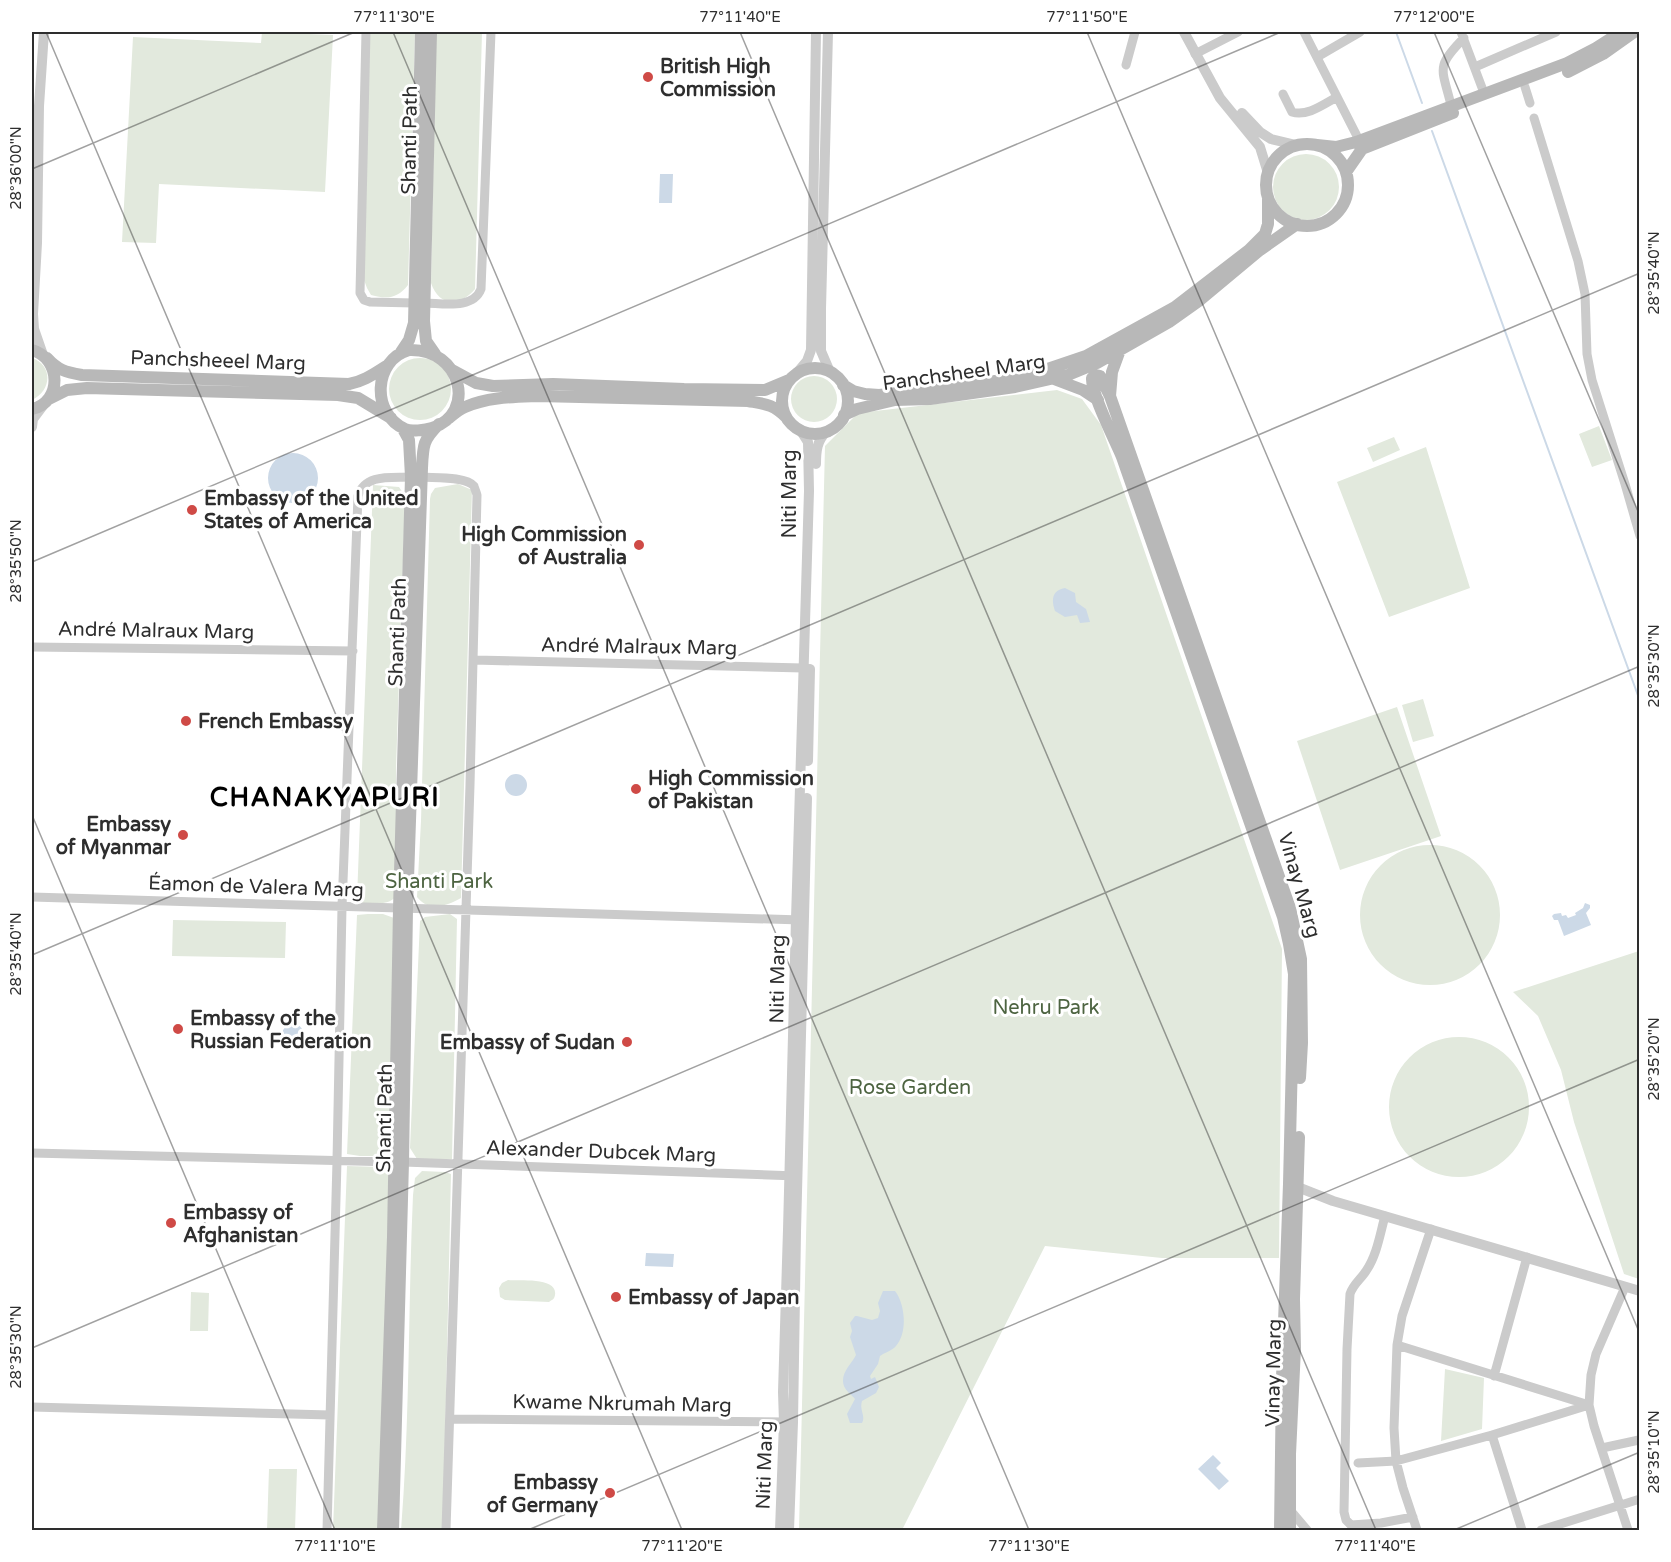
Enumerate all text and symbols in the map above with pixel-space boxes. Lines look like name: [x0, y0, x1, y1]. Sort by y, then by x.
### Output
text: 77°11'30"E: [353, 8, 435, 26]
text: 77°11'40"E: [699, 8, 781, 26]
text: 77°11'50"E: [1046, 8, 1128, 26]
text: 77°12'00"E: [1393, 8, 1475, 26]
place label: British High Commission: [660, 55, 776, 102]
marker: British High Commission: [641, 70, 655, 84]
street label: Shanti Path: [397, 85, 423, 195]
text: 28°36'00"N: [7, 126, 25, 210]
text: 28°35'40"N: [1645, 231, 1663, 315]
street label: Panchsheeel Marg: [130, 346, 306, 376]
street label: Panchsheel Marg: [881, 350, 1047, 396]
street label: Niti Marg: [778, 449, 802, 539]
place label: Embassy of the United States of America: [204, 487, 419, 534]
marker: Embassy of the United States of America: [185, 503, 199, 517]
text: 28°35'50"N: [7, 519, 25, 603]
place label: High Commission of Australia: [461, 523, 627, 570]
marker: High Commission of Australia: [632, 538, 646, 552]
street label: Shanti Path: [384, 577, 412, 687]
street label: André Malraux Marg: [58, 617, 254, 645]
text: 28°35'30"N: [1645, 624, 1663, 708]
street label: André Malraux Marg: [541, 633, 737, 661]
place label: French Embassy: [198, 710, 353, 734]
marker: French Embassy: [179, 714, 193, 728]
place label: High Commission of Pakistan: [648, 767, 814, 814]
district label: CHANAKYAPURI: [210, 782, 440, 813]
marker: High Commission of Pakistan: [629, 782, 643, 796]
place label: Embassy of Myanmar: [56, 813, 171, 860]
marker: Embassy of Myanmar: [176, 828, 190, 842]
street label: Vinay Marg: [1273, 830, 1326, 941]
street label: Éamon de Valera Marg: [148, 870, 364, 903]
park label: Shanti Park: [385, 870, 493, 894]
text: 28°35'40"N: [7, 912, 25, 996]
street label: Niti Marg: [765, 934, 791, 1024]
park label: Nehru Park: [992, 996, 1100, 1020]
place label: Embassy of the Russian Federation: [190, 1007, 371, 1054]
text: 28°35'20"N: [1645, 1017, 1663, 1101]
marker: Embassy of the Russian Federation: [171, 1022, 185, 1036]
place label: Embassy of Sudan: [440, 1031, 615, 1055]
marker: Embassy of Sudan: [620, 1035, 634, 1049]
street label: Shanti Path: [372, 1063, 398, 1173]
park label: Rose Garden: [849, 1076, 971, 1100]
street label: Alexander Dubcek Marg: [485, 1136, 716, 1168]
place label: Embassy of Afghanistan: [183, 1201, 298, 1248]
marker: Embassy of Afghanistan: [164, 1216, 178, 1230]
place label: Embassy of Japan: [628, 1286, 799, 1310]
marker: Embassy of Japan: [609, 1290, 623, 1304]
text: 28°35'30"N: [7, 1305, 25, 1389]
street label: Vinay Marg: [1261, 1319, 1287, 1427]
street label: Kwame Nkrumah Marg: [512, 1390, 732, 1418]
text: 28°35'10"N: [1645, 1410, 1663, 1494]
street label: Niti Marg: [751, 1420, 779, 1510]
place label: Embassy of Germany: [487, 1471, 598, 1518]
marker: Embassy of Germany: [603, 1486, 617, 1500]
text: 77°11'10"E: [294, 1537, 376, 1555]
text: 77°11'20"E: [641, 1537, 723, 1555]
text: 77°11'30"E: [988, 1537, 1070, 1555]
text: 77°11'40"E: [1334, 1537, 1416, 1555]

